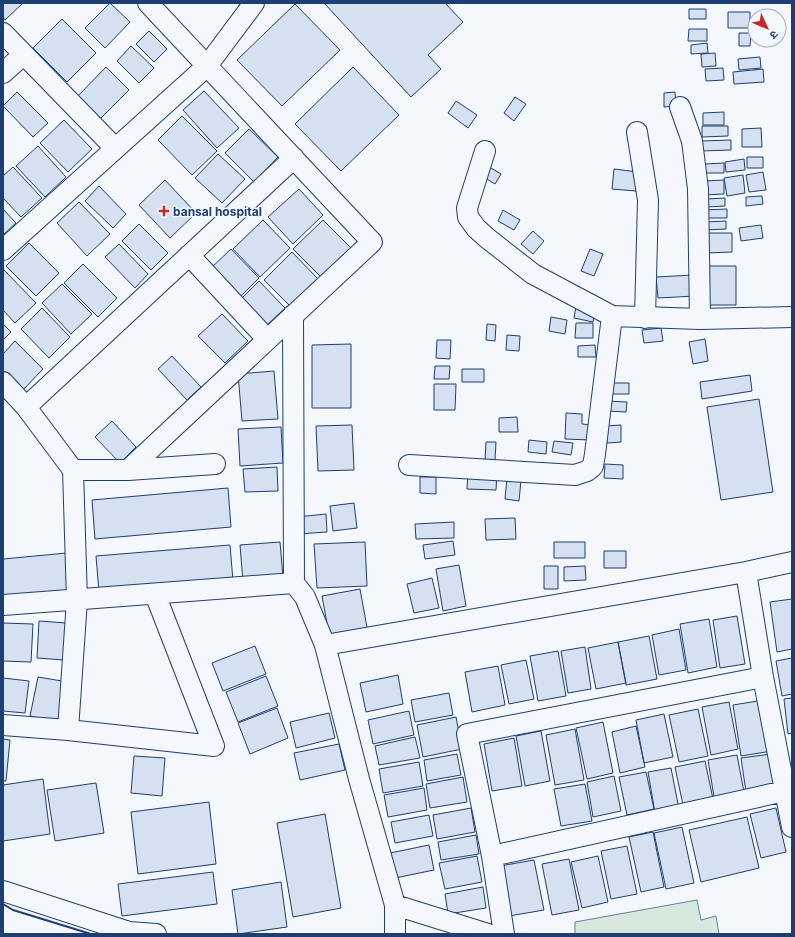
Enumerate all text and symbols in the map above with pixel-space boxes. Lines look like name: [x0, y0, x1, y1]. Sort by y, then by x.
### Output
north arrow: [747, 8, 787, 48]
text: उ: [767, 28, 781, 43]
place label: bansal hospital: [173, 204, 262, 219]
marker: bansal hospital: [158, 205, 170, 217]

